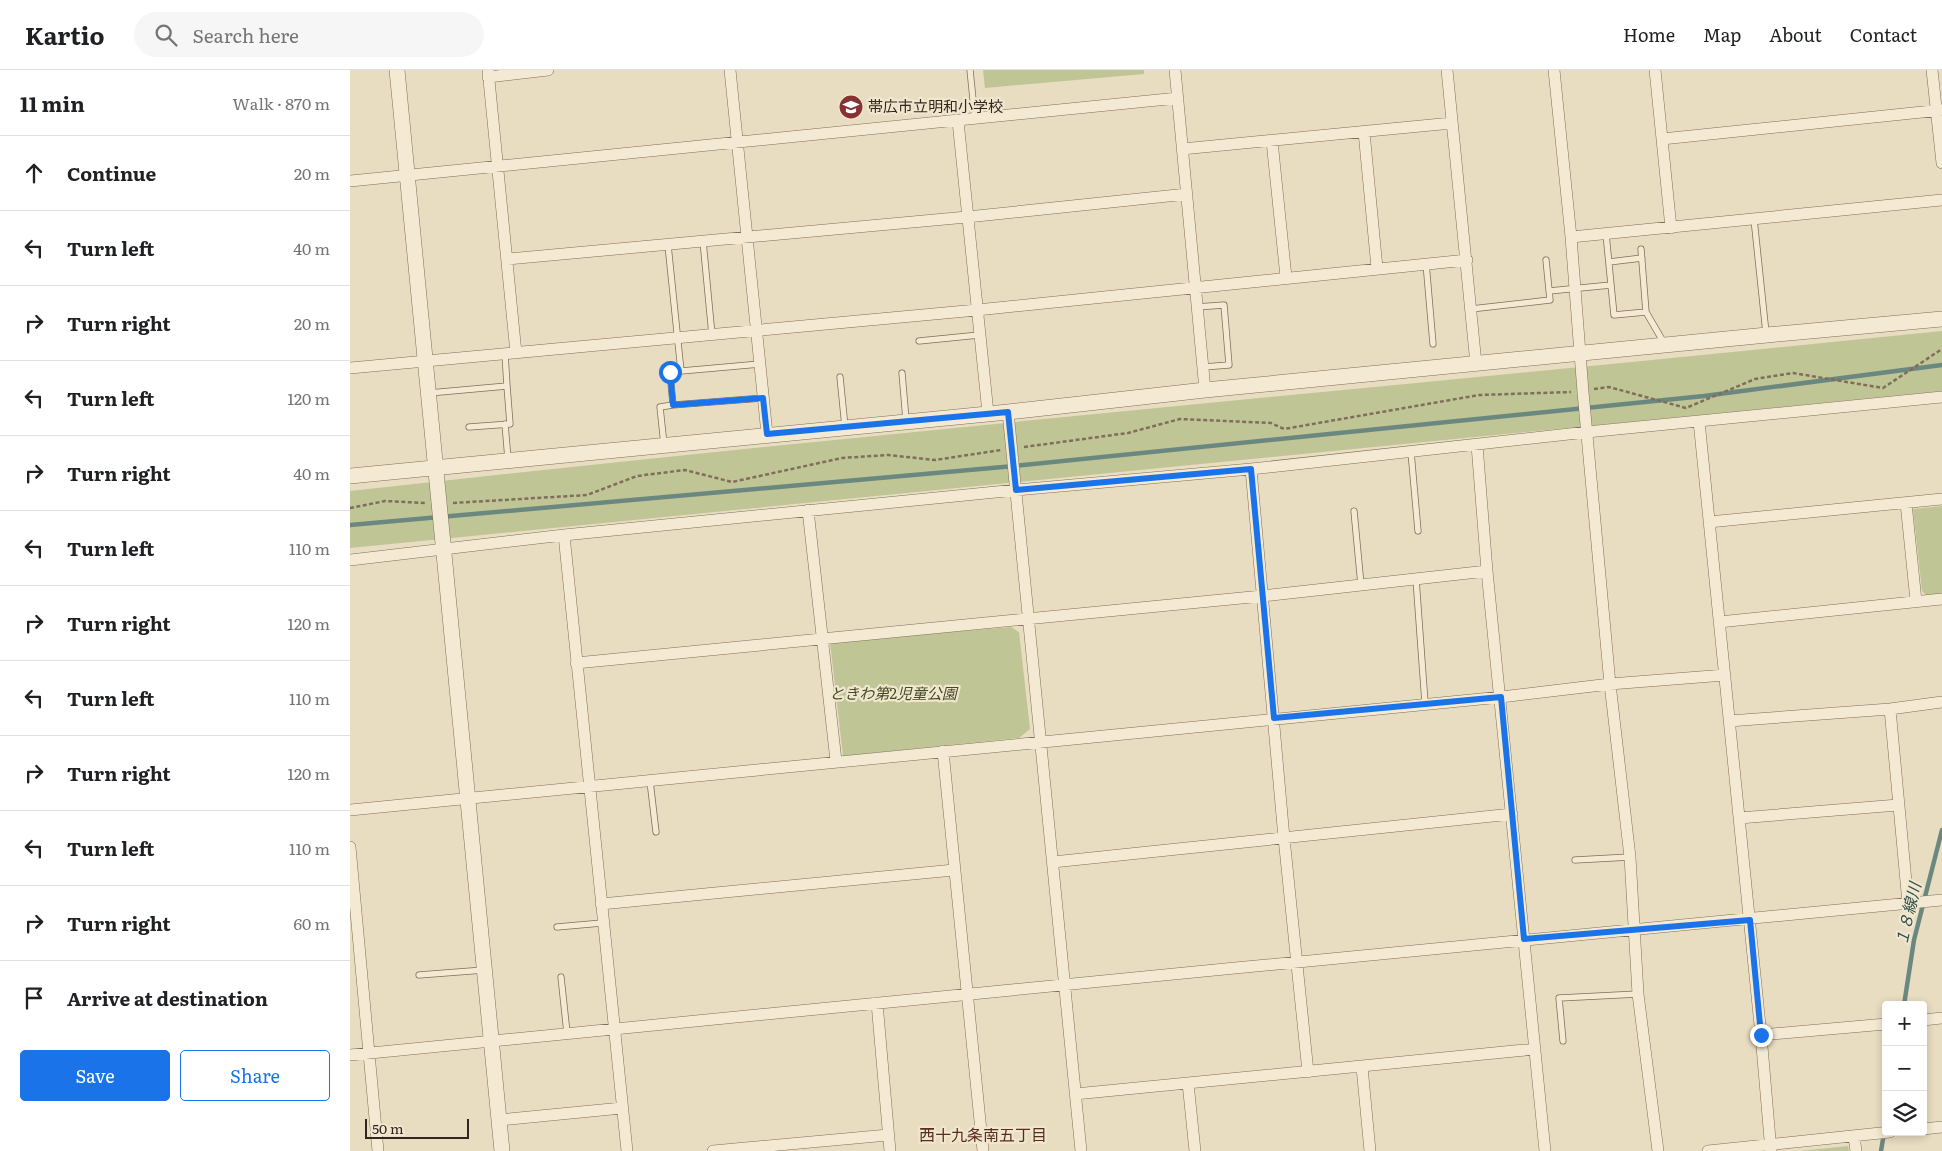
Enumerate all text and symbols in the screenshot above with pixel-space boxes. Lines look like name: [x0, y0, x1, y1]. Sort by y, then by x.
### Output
search box: [134, 12, 484, 57]
text: Kartio: [25, 17, 104, 52]
icon: search: [152, 21, 180, 49]
text: Search here: [192, 21, 299, 49]
text: Home: [1623, 21, 1675, 48]
text: Map: [1703, 21, 1741, 48]
text: About: [1769, 21, 1822, 48]
text: Contact: [1850, 21, 1917, 48]
text: 11 min: [20, 87, 85, 118]
text: Walk · 870 m: [233, 91, 330, 115]
school or university icon: 帯広市立明和小学校: [838, 94, 864, 120]
place label: 帯広市立明和小学校: [868, 94, 1003, 117]
icon: ahead: [20, 159, 48, 187]
text: Continue: [67, 159, 156, 187]
text: 20 m: [294, 161, 330, 185]
icon: left: [20, 234, 48, 262]
text: Turn left: [67, 234, 154, 262]
text: 40 m: [293, 236, 330, 260]
icon: right: [20, 309, 48, 337]
text: Turn right: [67, 309, 171, 337]
text: 20 m: [294, 311, 330, 335]
route start: [659, 361, 682, 384]
icon: left: [20, 384, 48, 412]
text: Turn left: [67, 384, 154, 412]
text: 120 m: [287, 386, 330, 410]
icon: right: [20, 459, 48, 487]
text: Turn right: [67, 459, 171, 487]
text: 40 m: [293, 461, 330, 485]
icon: left: [20, 534, 48, 562]
text: Turn left: [67, 534, 154, 562]
text: 110 m: [289, 536, 330, 560]
icon: right: [20, 609, 48, 637]
text: Turn right: [67, 609, 171, 637]
text: 120 m: [287, 611, 330, 635]
park label: ときわ第2児童公園: [829, 681, 959, 704]
icon: left: [20, 684, 48, 712]
text: Turn left: [67, 684, 154, 712]
text: 110 m: [289, 686, 330, 710]
icon: right: [20, 759, 48, 787]
text: Turn right: [67, 759, 171, 787]
text: 120 m: [287, 761, 330, 785]
icon: left: [20, 834, 48, 862]
text: Turn left: [67, 834, 154, 862]
text: 110 m: [289, 836, 330, 860]
water label: １８線川: [1888, 878, 1926, 948]
icon: right: [20, 909, 48, 937]
text: Turn right: [67, 909, 171, 937]
text: 60 m: [293, 911, 330, 935]
icon: arrive: [20, 984, 48, 1012]
text: Arrive at destination: [67, 984, 268, 1012]
map controls: [1882, 1001, 1927, 1136]
button: +: [1882, 1001, 1927, 1046]
route end: [1750, 1024, 1773, 1047]
button: −: [1882, 1046, 1927, 1091]
button: Save: [20, 1050, 170, 1101]
button: Share: [180, 1050, 330, 1101]
button: layers: [1882, 1091, 1927, 1136]
scale bar: [365, 1116, 469, 1139]
text: 50 m: [372, 1118, 404, 1138]
district label: 西十九条南五丁目: [919, 1122, 1047, 1146]

